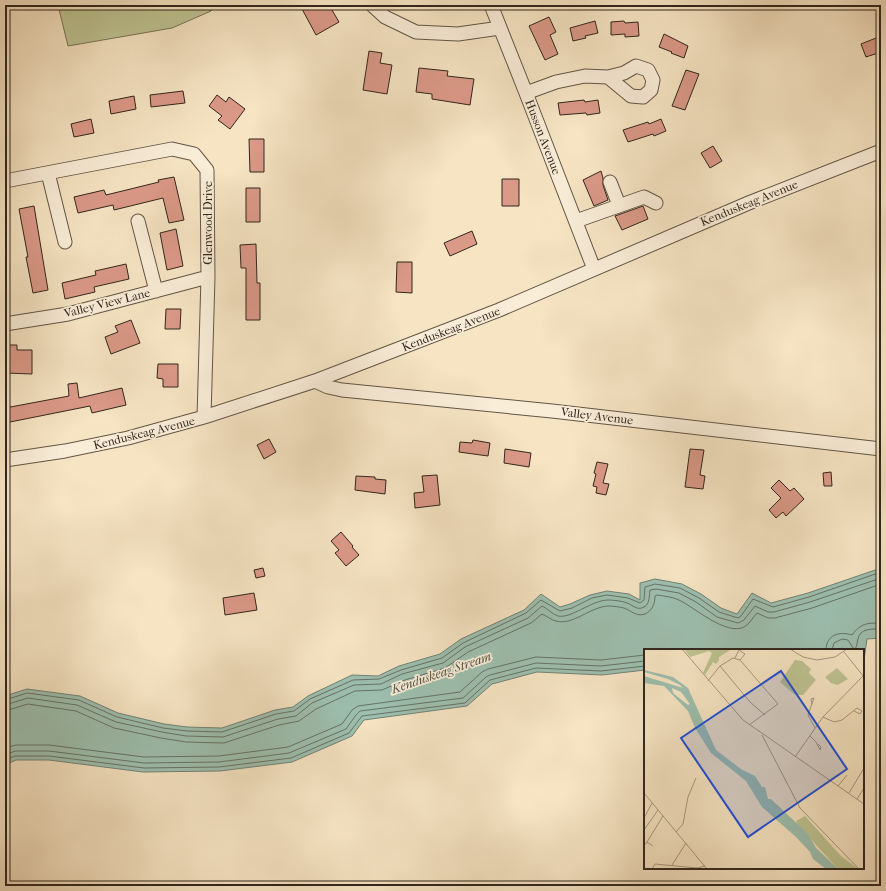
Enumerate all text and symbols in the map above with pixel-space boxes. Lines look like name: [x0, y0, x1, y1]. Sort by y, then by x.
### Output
street label: Husson Avenue: [522, 97, 564, 177]
street label: Kenduskeag Avenue: [698, 177, 800, 229]
street label: Glenwood Drive: [201, 181, 215, 265]
street label: Valley View Lane: [62, 286, 152, 321]
street label: Kenduskeag Avenue: [400, 304, 502, 354]
street label: Valley Avenue: [559, 405, 634, 427]
street label: Kenduskeag Avenue: [92, 414, 196, 452]
water label: Kenduskeag Stream: [388, 648, 493, 697]
inset map: [644, 649, 864, 869]

